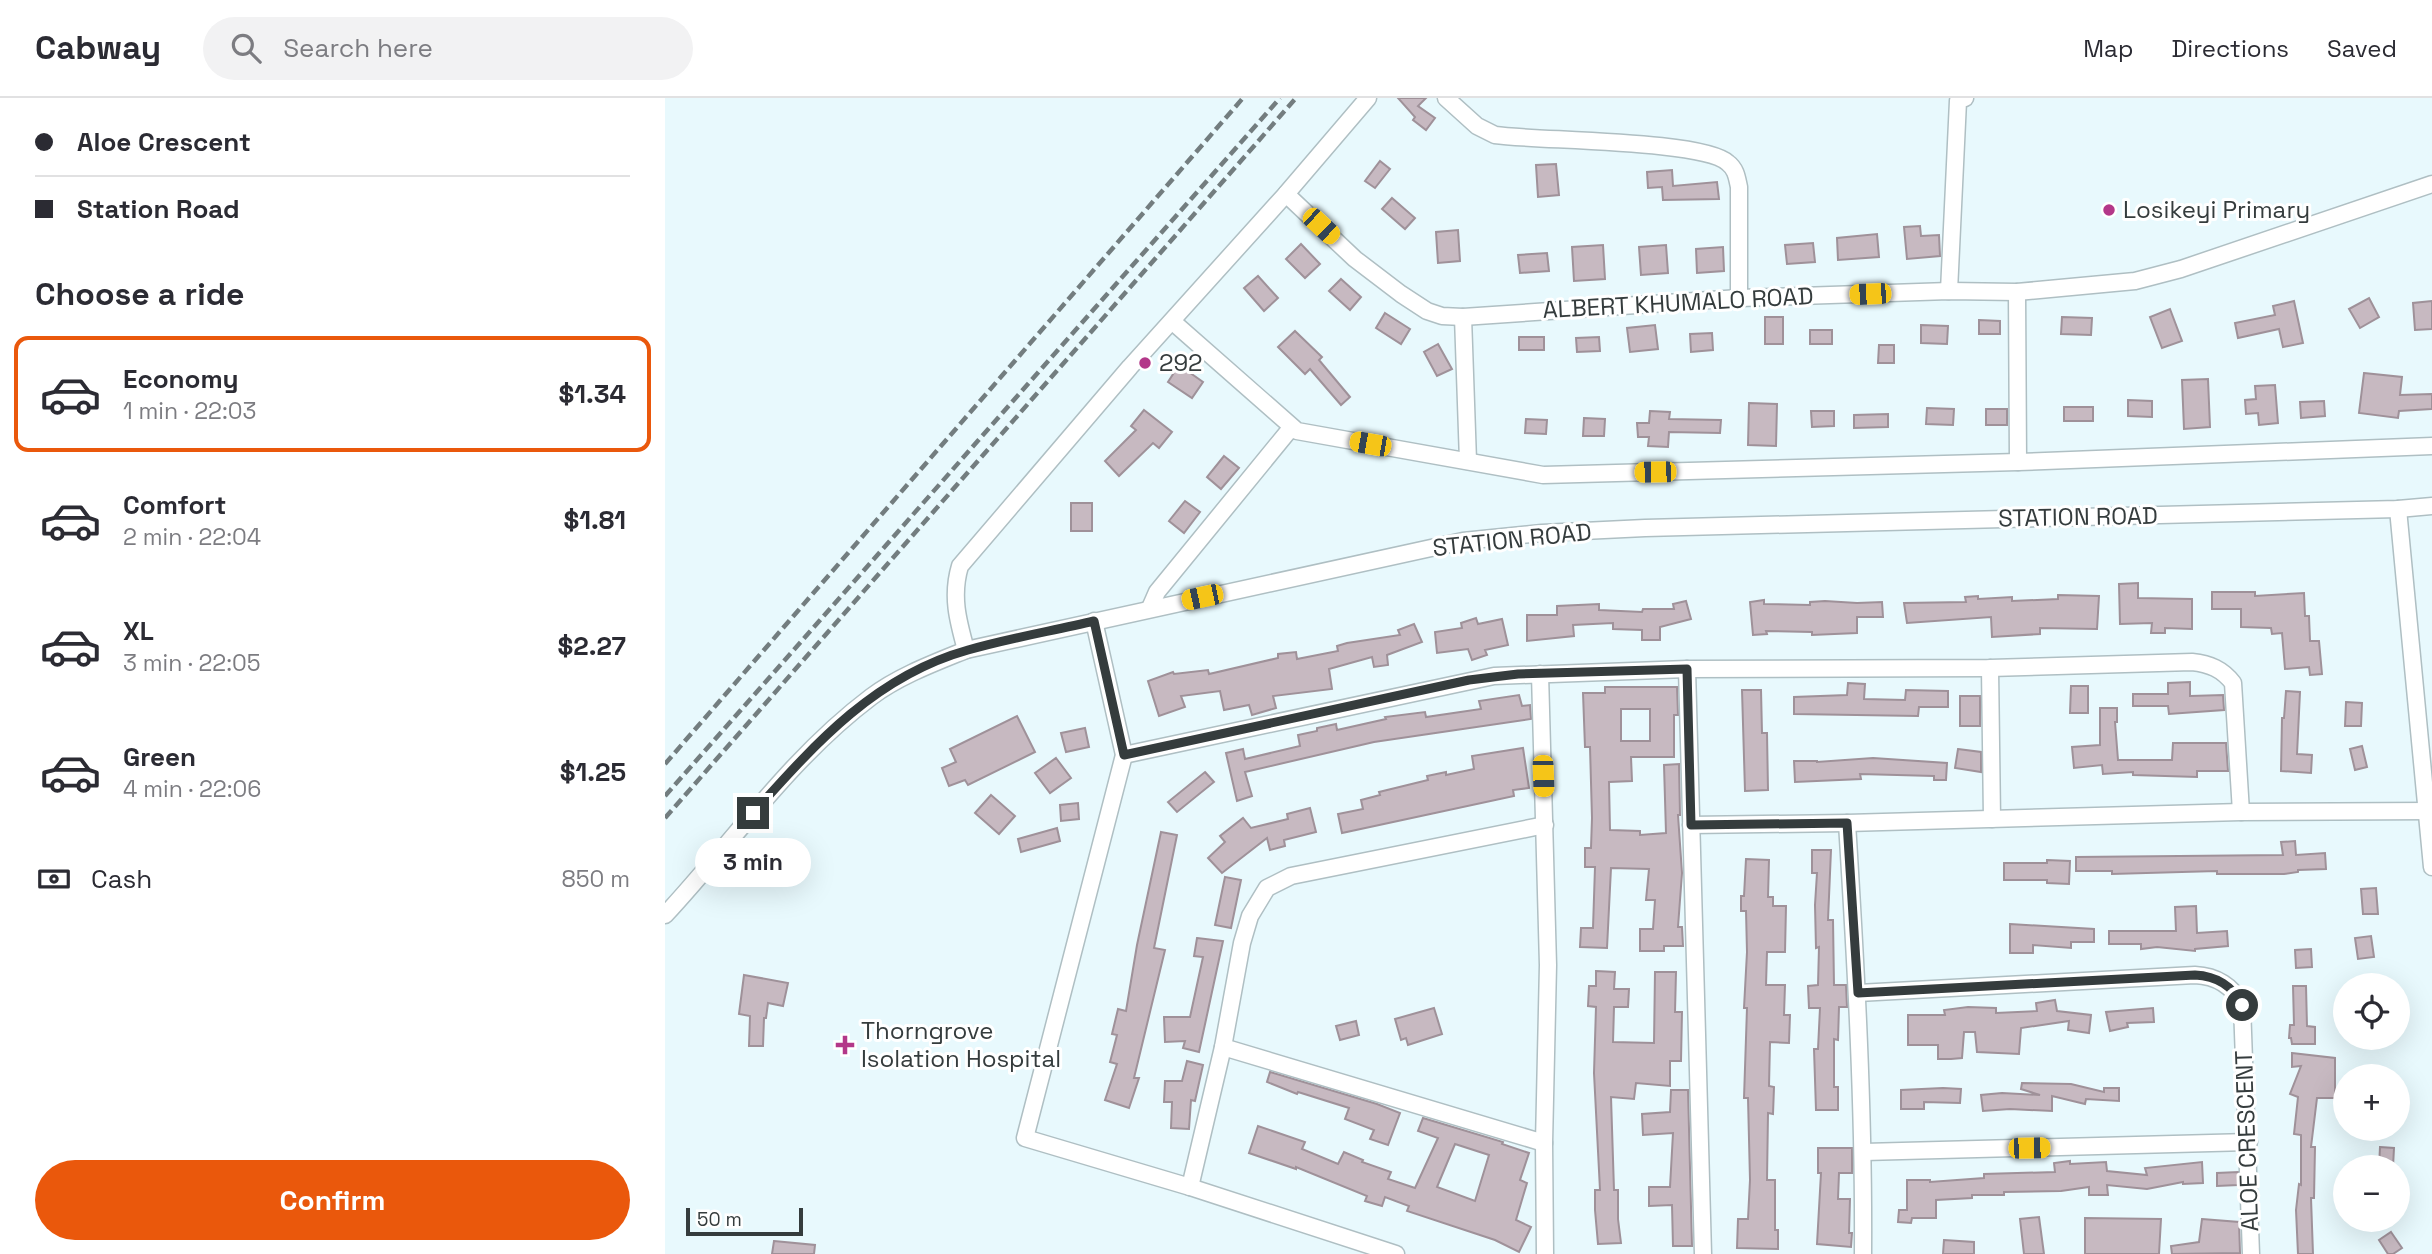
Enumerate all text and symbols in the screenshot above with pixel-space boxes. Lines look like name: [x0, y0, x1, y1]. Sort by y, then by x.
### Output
search box: [203, 17, 693, 80]
text: Cabway: [35, 27, 161, 69]
icon: search: [227, 29, 265, 67]
text: Search here: [283, 31, 433, 65]
text: Map: [2083, 33, 2133, 64]
text: Directions: [2171, 33, 2289, 64]
text: Saved: [2327, 33, 2397, 64]
text: Aloe Crescent: [77, 125, 251, 159]
text: Station Road: [77, 192, 240, 226]
place label: Losikeyi Primary: [2123, 194, 2310, 225]
marker: Losikeyi Primary: [2101, 202, 2117, 218]
car: [1299, 204, 1344, 248]
text: Choose a ride: [35, 274, 245, 314]
street label: ALBERT KHUMALO ROAD: [1542, 280, 1814, 325]
car: [1849, 283, 1892, 305]
place label: 292: [1159, 347, 1203, 378]
marker: 292: [1137, 355, 1153, 371]
text: Economy: [123, 362, 239, 396]
icon: car: [39, 363, 102, 426]
text: $1.34: [558, 377, 626, 411]
text: 1 min · 22:03: [123, 396, 256, 426]
car: [1348, 430, 1393, 458]
car: [1634, 461, 1677, 483]
text: Comfort: [123, 488, 226, 522]
icon: car: [39, 489, 102, 552]
street label: STATION ROAD: [1998, 500, 2158, 533]
text: $1.81: [563, 503, 626, 537]
street label: STATION ROAD: [1431, 516, 1593, 563]
text: 2 min · 22:04: [123, 522, 261, 552]
car: [1180, 582, 1225, 612]
text: XL: [123, 614, 154, 648]
icon: car: [39, 615, 102, 678]
text: $2.27: [557, 629, 626, 663]
text: 3 min · 22:05: [123, 648, 261, 678]
text: Green: [123, 740, 196, 774]
icon: car: [39, 741, 102, 804]
text: $1.25: [560, 755, 626, 789]
car: [1532, 755, 1555, 797]
text: 4 min · 22:06: [123, 774, 261, 804]
route end: [737, 797, 769, 829]
callout: 3 min: [695, 838, 811, 886]
text: 3 min: [723, 847, 783, 877]
icon: cash: [35, 860, 73, 898]
text: Cash: [91, 862, 152, 896]
text: 850 m: [561, 864, 630, 894]
map controls: [2333, 973, 2410, 1232]
button: locate: [2333, 973, 2410, 1050]
route start: [2226, 989, 2258, 1021]
place label: Thorngrove Isolation Hospital: [861, 1015, 1061, 1074]
marker: Thorngrove Isolation Hospital: [835, 1035, 855, 1055]
street label: ALOE CRESCENT: [2228, 1050, 2265, 1232]
button: +: [2333, 1064, 2410, 1141]
car: [2008, 1137, 2051, 1159]
button: −: [2333, 1155, 2410, 1232]
button: Confirm: [35, 1160, 630, 1240]
scale bar: [686, 1205, 803, 1237]
text: 50 m: [697, 1207, 742, 1232]

